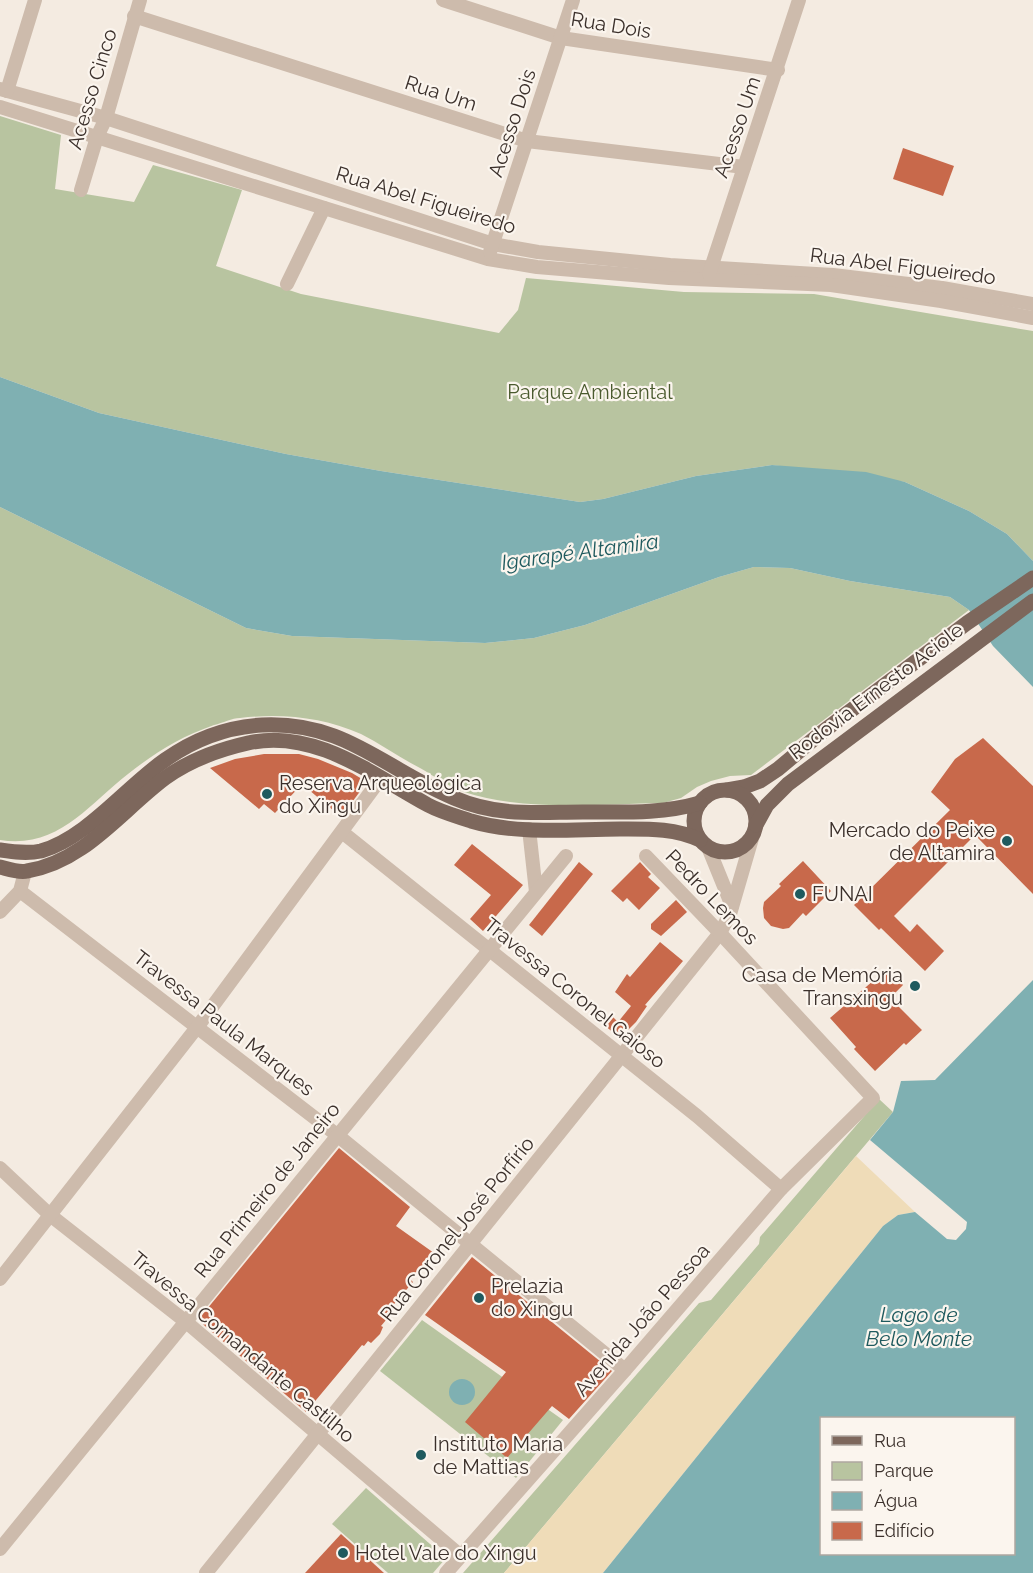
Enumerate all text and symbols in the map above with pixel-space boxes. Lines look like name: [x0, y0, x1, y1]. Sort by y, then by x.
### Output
street label: Rua Dois: [569, 7, 653, 43]
street label: Acesso Cinco: [62, 26, 122, 152]
street label: Acesso Dois: [483, 66, 541, 180]
street label: Rua Um: [402, 70, 480, 116]
street label: Acesso Um: [708, 73, 766, 181]
street label: Rua Abel Figueiredo: [333, 161, 519, 239]
street label: Rua Abel Figueiredo: [809, 243, 997, 289]
park label: Parque Ambiental: [507, 380, 673, 404]
water label: Igarapé Altamira: [500, 528, 660, 575]
street label: Rodovia Ernesto Aciole: [784, 617, 968, 764]
place label: Reserva Arqueológica do Xingu: [279, 771, 482, 818]
marker: Reserva Arqueológica do Xingu: [260, 787, 274, 801]
place label: Mercado do Peixe de Altamira: [829, 818, 995, 865]
marker: Mercado do Peixe de Altamira: [1000, 834, 1014, 848]
street label: Pedro Lemos: [661, 844, 763, 950]
place label: FUNAI: [812, 882, 873, 906]
marker: FUNAI: [793, 887, 807, 901]
street label: Travessa Coronel Gaioso: [480, 913, 670, 1073]
street label: Travessa Paula Marques: [129, 945, 319, 1101]
place label: Casa de Memória Transxingu: [742, 963, 903, 1010]
marker: Casa de Memória Transxingu: [908, 979, 922, 993]
street label: Rua Primeiro de Janeiro: [189, 1098, 345, 1282]
street label: Rua Coronel José Porfírio: [375, 1132, 539, 1326]
street label: Avenida João Pessoa: [569, 1239, 715, 1401]
street label: Travessa Comandante Castilho: [126, 1246, 360, 1448]
place label: Prelazia do Xingu: [491, 1274, 573, 1321]
marker: Prelazia do Xingu: [472, 1291, 486, 1305]
water label: Lago de Belo Monte: [866, 1302, 972, 1351]
legend: [820, 1417, 1015, 1555]
text: Rua: [874, 1430, 906, 1451]
place label: Instituto Maria de Mattias: [433, 1432, 563, 1479]
marker: Instituto Maria de Mattias: [414, 1448, 428, 1462]
text: Parque: [874, 1460, 934, 1481]
text: Água: [874, 1489, 918, 1511]
text: Edifício: [874, 1520, 934, 1541]
place label: Hotel Vale do Xingu: [355, 1541, 537, 1565]
marker: Hotel Vale do Xingu: [336, 1546, 350, 1560]

